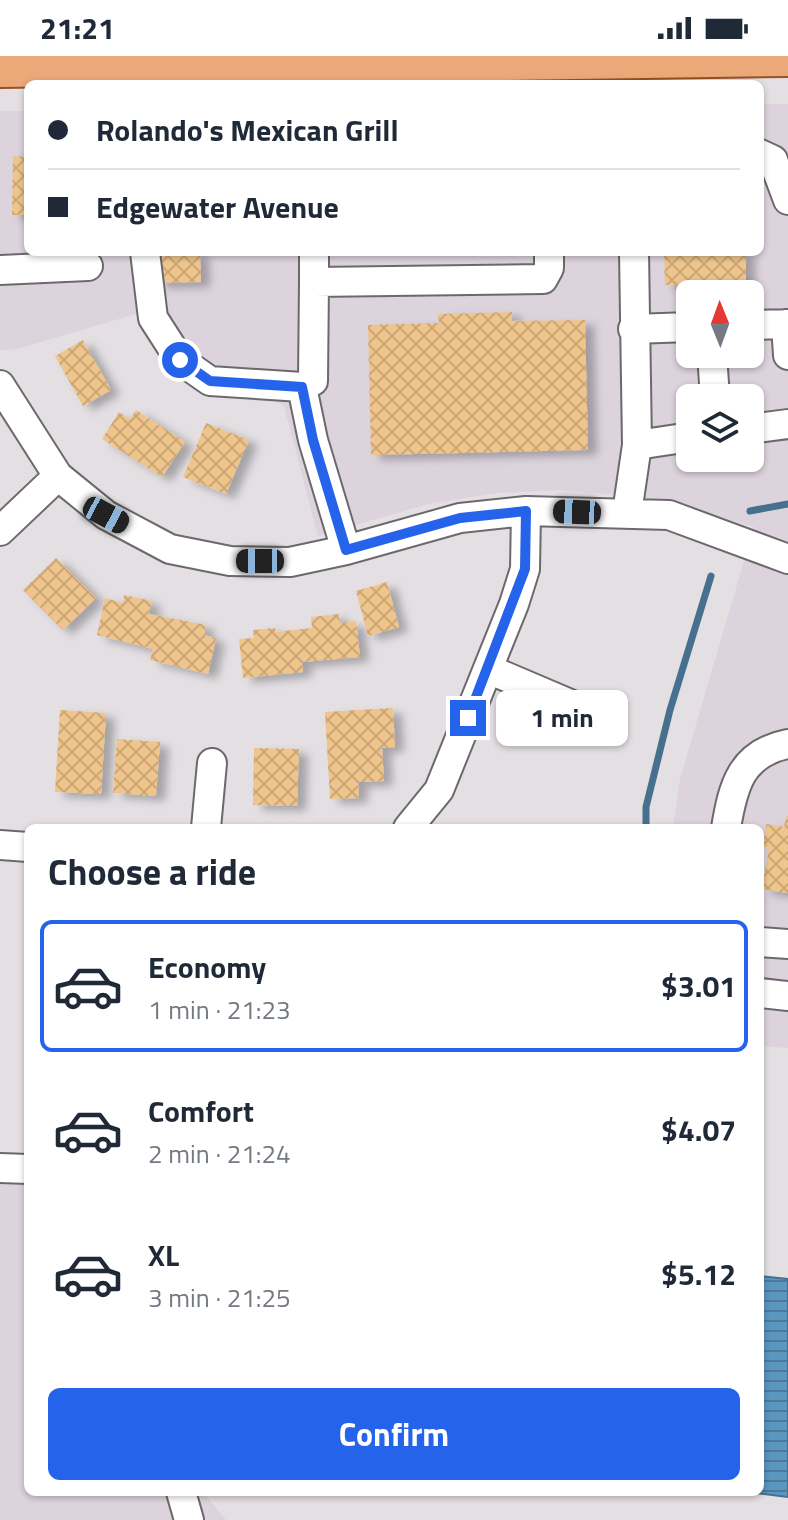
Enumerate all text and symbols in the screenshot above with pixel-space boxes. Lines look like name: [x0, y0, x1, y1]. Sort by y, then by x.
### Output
text: 21:21: [40, 5, 115, 51]
text: Rolando's Mexican Grill: [96, 107, 399, 153]
text: Edgewater Avenue: [96, 184, 339, 230]
north arrow: [676, 280, 764, 368]
map controls: [676, 280, 764, 472]
route start: [162, 342, 198, 378]
button: layers: [676, 384, 764, 472]
car: [79, 493, 133, 537]
car: [553, 499, 601, 525]
car: [236, 549, 284, 573]
callout: 1 min: [496, 690, 628, 746]
text: 1 min: [530, 698, 594, 737]
route end: [450, 700, 486, 736]
text: Choose a ride: [48, 844, 256, 899]
text: Economy: [148, 944, 266, 990]
icon: car: [52, 950, 124, 1022]
text: $3.01: [661, 963, 736, 1009]
text: 1 min · 21:23: [148, 990, 291, 1029]
text: Comfort: [148, 1088, 254, 1134]
icon: car: [52, 1094, 124, 1166]
text: $4.07: [661, 1107, 736, 1153]
text: 2 min · 21:24: [148, 1134, 291, 1173]
text: XL: [148, 1232, 179, 1278]
icon: car: [52, 1238, 124, 1310]
text: $5.12: [661, 1251, 736, 1297]
text: 3 min · 21:25: [148, 1278, 291, 1317]
button: Confirm: [48, 1388, 740, 1480]

